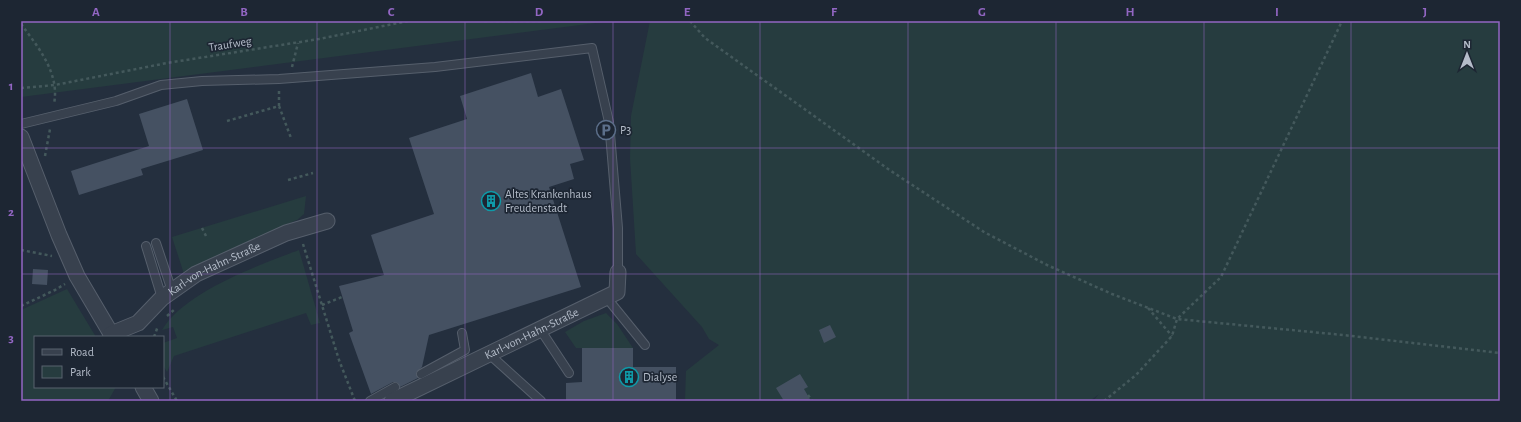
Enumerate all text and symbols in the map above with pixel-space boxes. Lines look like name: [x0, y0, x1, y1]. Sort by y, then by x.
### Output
text: A: [92, 6, 100, 19]
text: B: [240, 6, 248, 19]
text: C: [388, 6, 395, 19]
text: D: [535, 6, 544, 19]
text: E: [684, 6, 691, 19]
text: F: [831, 6, 838, 19]
text: G: [978, 6, 986, 19]
text: H: [1125, 6, 1135, 19]
text: I: [1275, 6, 1279, 19]
text: J: [1423, 6, 1427, 19]
north arrow: [1447, 34, 1487, 74]
street label: Traufweg: [208, 35, 253, 53]
text: N: [1463, 39, 1471, 50]
text: 1: [9, 80, 13, 93]
parking icon: P3: [595, 119, 617, 141]
place label: P3: [620, 124, 631, 136]
place label: Altes Krankenhaus Freudenstadt: [505, 188, 592, 214]
building icon: Altes Krankenhaus Freudenstadt: [480, 190, 502, 212]
text: 2: [8, 206, 14, 219]
street label: Karl-von-Hahn-Straße: [166, 240, 262, 298]
street label: Karl-von-Hahn-Straße: [483, 306, 580, 361]
text: 3: [8, 332, 14, 345]
legend: [34, 336, 164, 388]
text: Road: [70, 346, 94, 358]
text: Park: [70, 366, 91, 378]
building icon: Dialyse: [618, 366, 640, 388]
place label: Dialyse: [643, 371, 677, 384]

